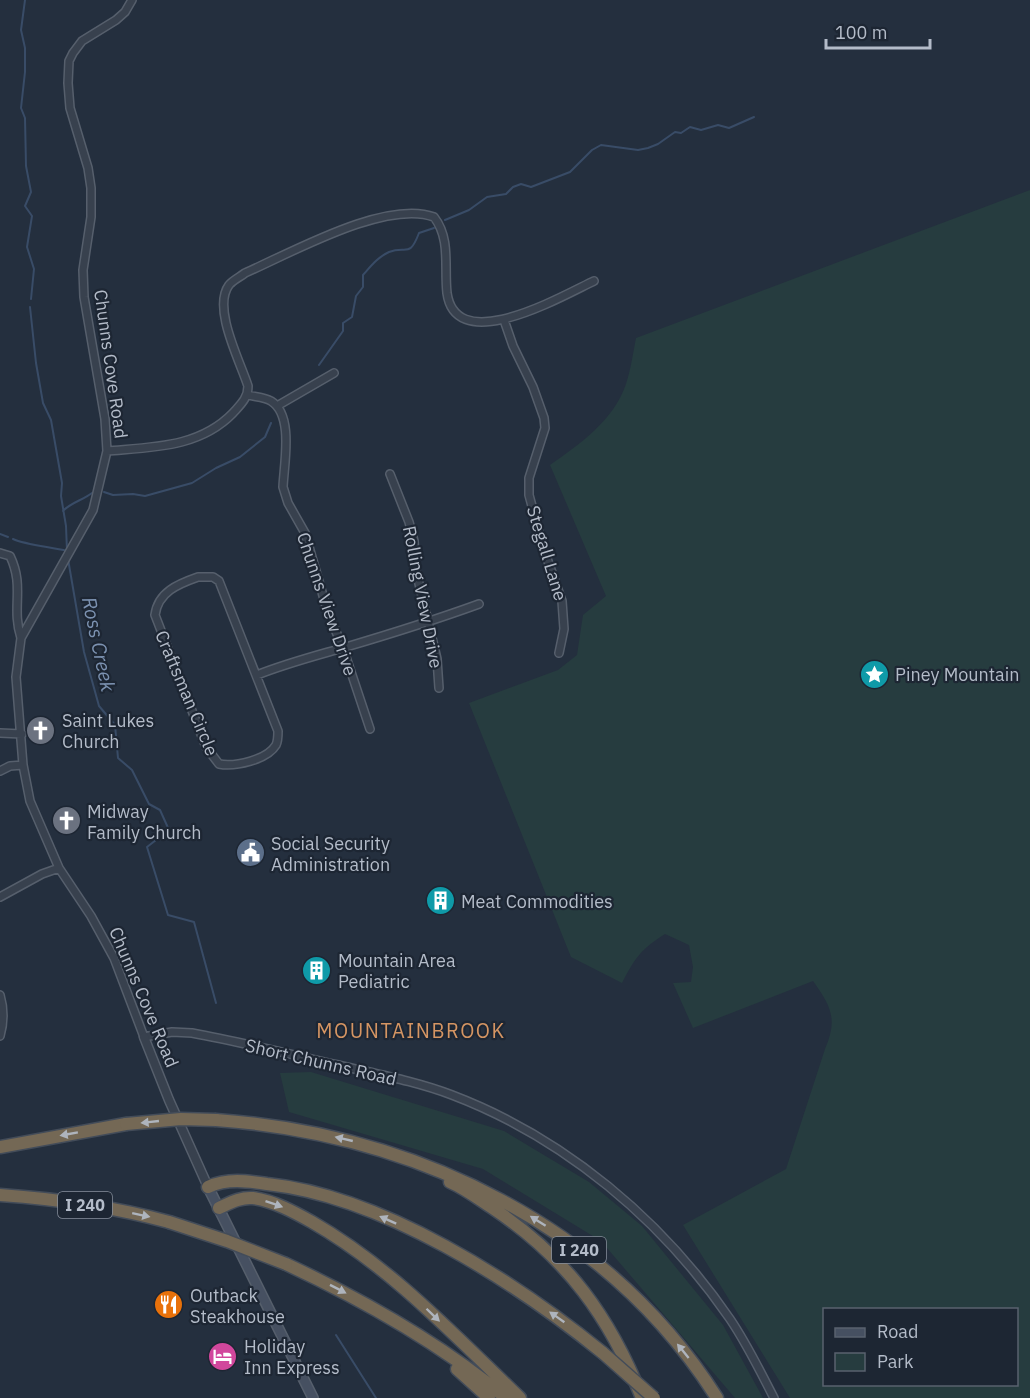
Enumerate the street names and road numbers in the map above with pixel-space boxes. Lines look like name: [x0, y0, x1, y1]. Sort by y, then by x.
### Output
street label: Chunns Cove Road: [89, 288, 133, 440]
street label: Stegall Lane: [522, 503, 572, 603]
street label: Rolling View Drive: [398, 524, 448, 670]
street label: Chunns View Drive: [292, 529, 362, 679]
street label: Craftsman Circle: [150, 627, 224, 759]
street label: Chunns Cove Road: [104, 923, 184, 1071]
street label: Short Chunns Road: [243, 1033, 399, 1091]
road number: I 240: [58, 1192, 112, 1218]
road number: I 240: [552, 1237, 606, 1263]

